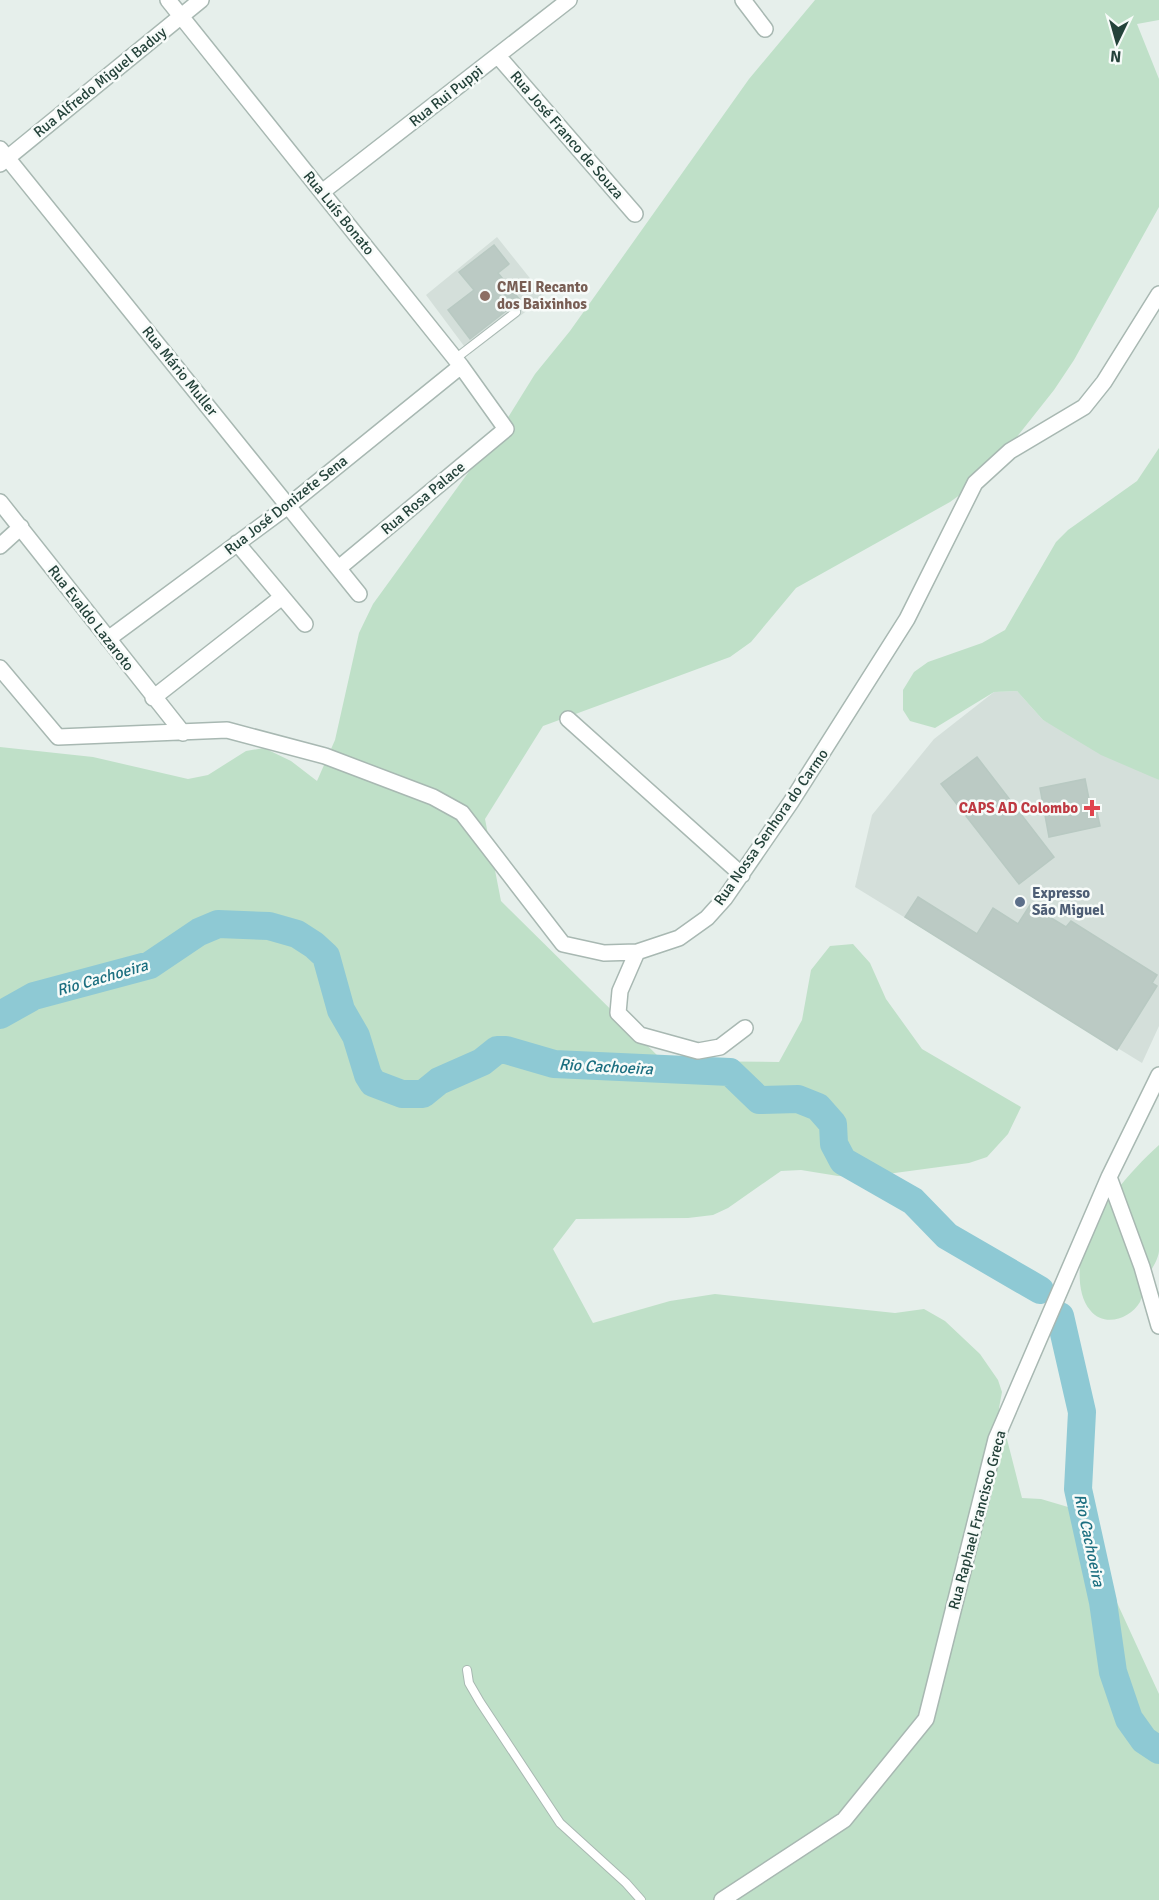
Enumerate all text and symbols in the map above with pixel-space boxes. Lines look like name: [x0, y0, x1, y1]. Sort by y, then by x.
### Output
north arrow: [1087, 12, 1147, 72]
street label: Rua Alfredo Miguel Baduy: [30, 23, 170, 141]
text: N: [1109, 45, 1122, 66]
street label: Rua Rui Puppi: [406, 62, 486, 130]
street label: Rua José Franco de Souza: [506, 67, 628, 203]
street label: Rua Luís Bonato: [300, 167, 378, 259]
place label: CMEI Recanto dos Baixinhos: [497, 278, 588, 313]
marker: CMEI Recanto dos Baixinhos: [478, 289, 492, 303]
street label: Rua Mário Muller: [138, 322, 222, 420]
street label: Rua José Donizete Sena: [221, 451, 351, 559]
street label: Rua Rosa Palace: [377, 458, 469, 538]
street label: Rua Evaldo Lazaroto: [44, 562, 138, 675]
street label: Rua Nossa Senhora do Carmo: [710, 745, 832, 909]
place label: CAPS AD Colombo: [959, 799, 1078, 817]
marker: CAPS AD Colombo: [1083, 799, 1101, 817]
place label: Expresso São Miguel: [1032, 884, 1105, 919]
marker: Expresso São Miguel: [1013, 895, 1027, 909]
water label: Rio Cachoeira: [54, 955, 151, 1001]
water label: Rio Cachoeira: [558, 1055, 654, 1079]
street label: Rua Raphael Francisco Greca: [944, 1428, 1010, 1612]
water label: Rio Cachoeira: [1069, 1492, 1109, 1589]

